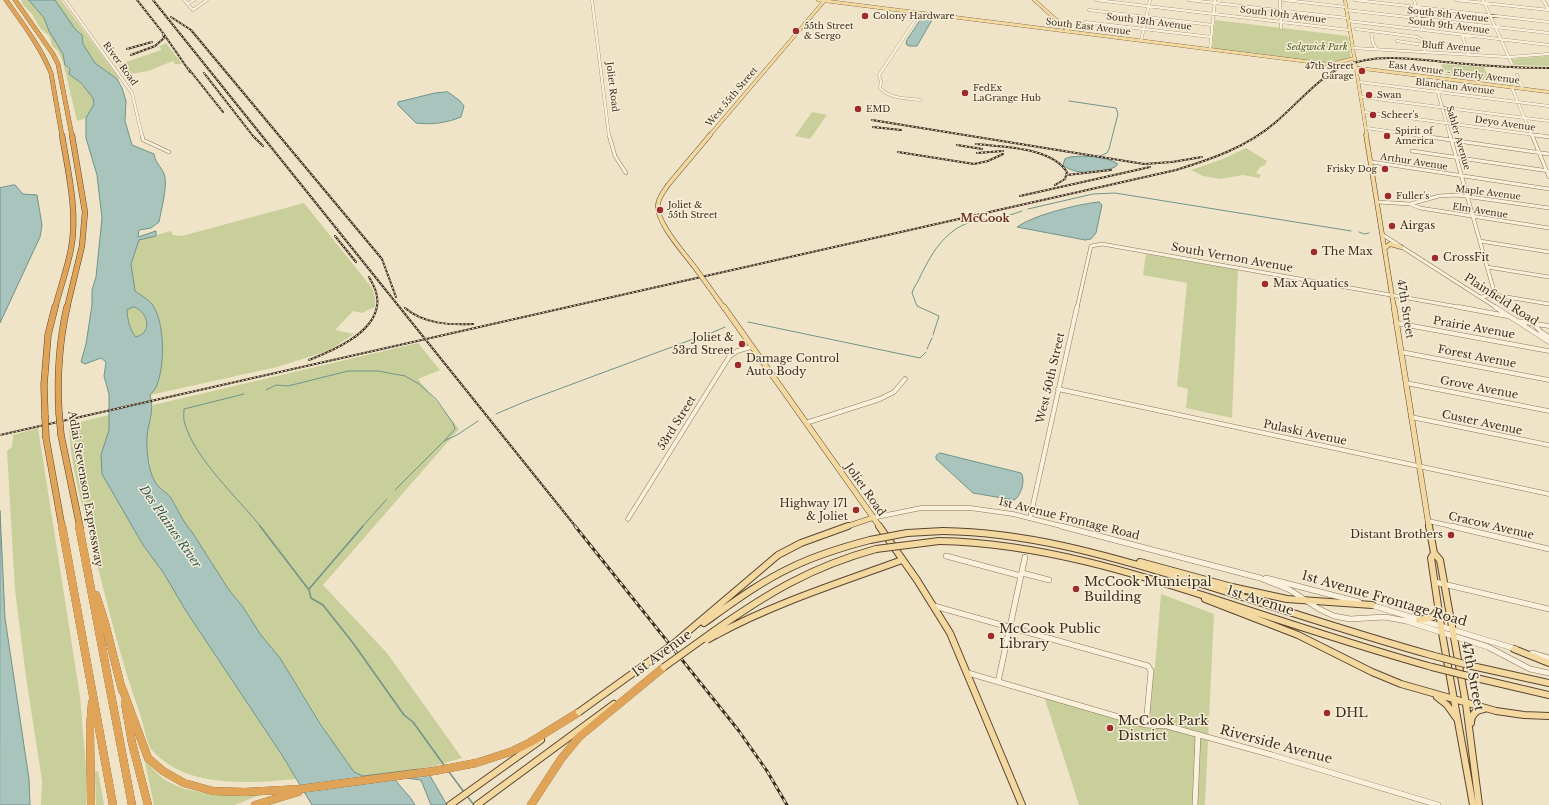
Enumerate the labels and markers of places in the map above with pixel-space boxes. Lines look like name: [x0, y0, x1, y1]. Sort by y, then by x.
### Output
marker: Colony Hardware: [860, 11, 870, 21]
place label: Colony Hardware: [873, 11, 955, 21]
place label: 55th Street & Sergo: [804, 21, 853, 42]
marker: 55th Street & Sergo: [791, 26, 801, 36]
place label: 47th Street Garage: [1305, 61, 1354, 82]
marker: 47th Street Garage: [1357, 66, 1367, 76]
place label: FedEx LaGrange Hub: [973, 83, 1041, 104]
marker: FedEx LaGrange Hub: [960, 88, 970, 98]
marker: Swan: [1364, 90, 1374, 100]
place label: Swan: [1377, 90, 1401, 100]
marker: EMD: [853, 104, 863, 114]
place label: EMD: [866, 104, 890, 114]
marker: Scheer's: [1368, 110, 1378, 120]
place label: Scheer's: [1381, 110, 1418, 120]
place label: Spirit of America: [1395, 126, 1434, 147]
marker: Spirit of America: [1382, 131, 1392, 141]
place label: Frisky Dog: [1326, 164, 1377, 174]
marker: Frisky Dog: [1380, 164, 1390, 174]
marker: Fuller's: [1383, 191, 1393, 201]
place label: Fuller's: [1396, 191, 1429, 201]
place label: Joliet & 55th Street: [668, 200, 717, 221]
marker: Joliet & 55th Street: [655, 205, 665, 215]
place label: Airgas: [1400, 219, 1435, 233]
marker: Airgas: [1387, 221, 1397, 231]
place label: The Max: [1322, 245, 1373, 259]
marker: The Max: [1309, 247, 1319, 257]
place label: CrossFit: [1443, 251, 1489, 265]
marker: CrossFit: [1430, 253, 1440, 263]
place label: Max Aquatics: [1273, 277, 1349, 291]
marker: Max Aquatics: [1260, 279, 1270, 289]
place label: Joliet & 53rd Street: [672, 331, 734, 357]
marker: Joliet & 53rd Street: [737, 339, 747, 349]
place label: Damage Control Auto Body: [746, 352, 839, 378]
marker: Damage Control Auto Body: [733, 360, 743, 370]
place label: Highway 171 & Joliet: [779, 497, 848, 523]
marker: Highway 171 & Joliet: [851, 505, 861, 515]
place label: Distant Brothers: [1350, 528, 1443, 542]
marker: Distant Brothers: [1446, 530, 1456, 540]
place label: McCook Municipal Building: [1084, 574, 1212, 605]
marker: McCook Municipal Building: [1071, 584, 1081, 594]
place label: McCook Public Library: [999, 621, 1101, 652]
marker: McCook Public Library: [986, 631, 996, 641]
place label: DHL: [1335, 705, 1368, 721]
marker: DHL: [1322, 708, 1332, 718]
place label: McCook Park District: [1118, 713, 1208, 744]
marker: McCook Park District: [1105, 723, 1115, 733]

